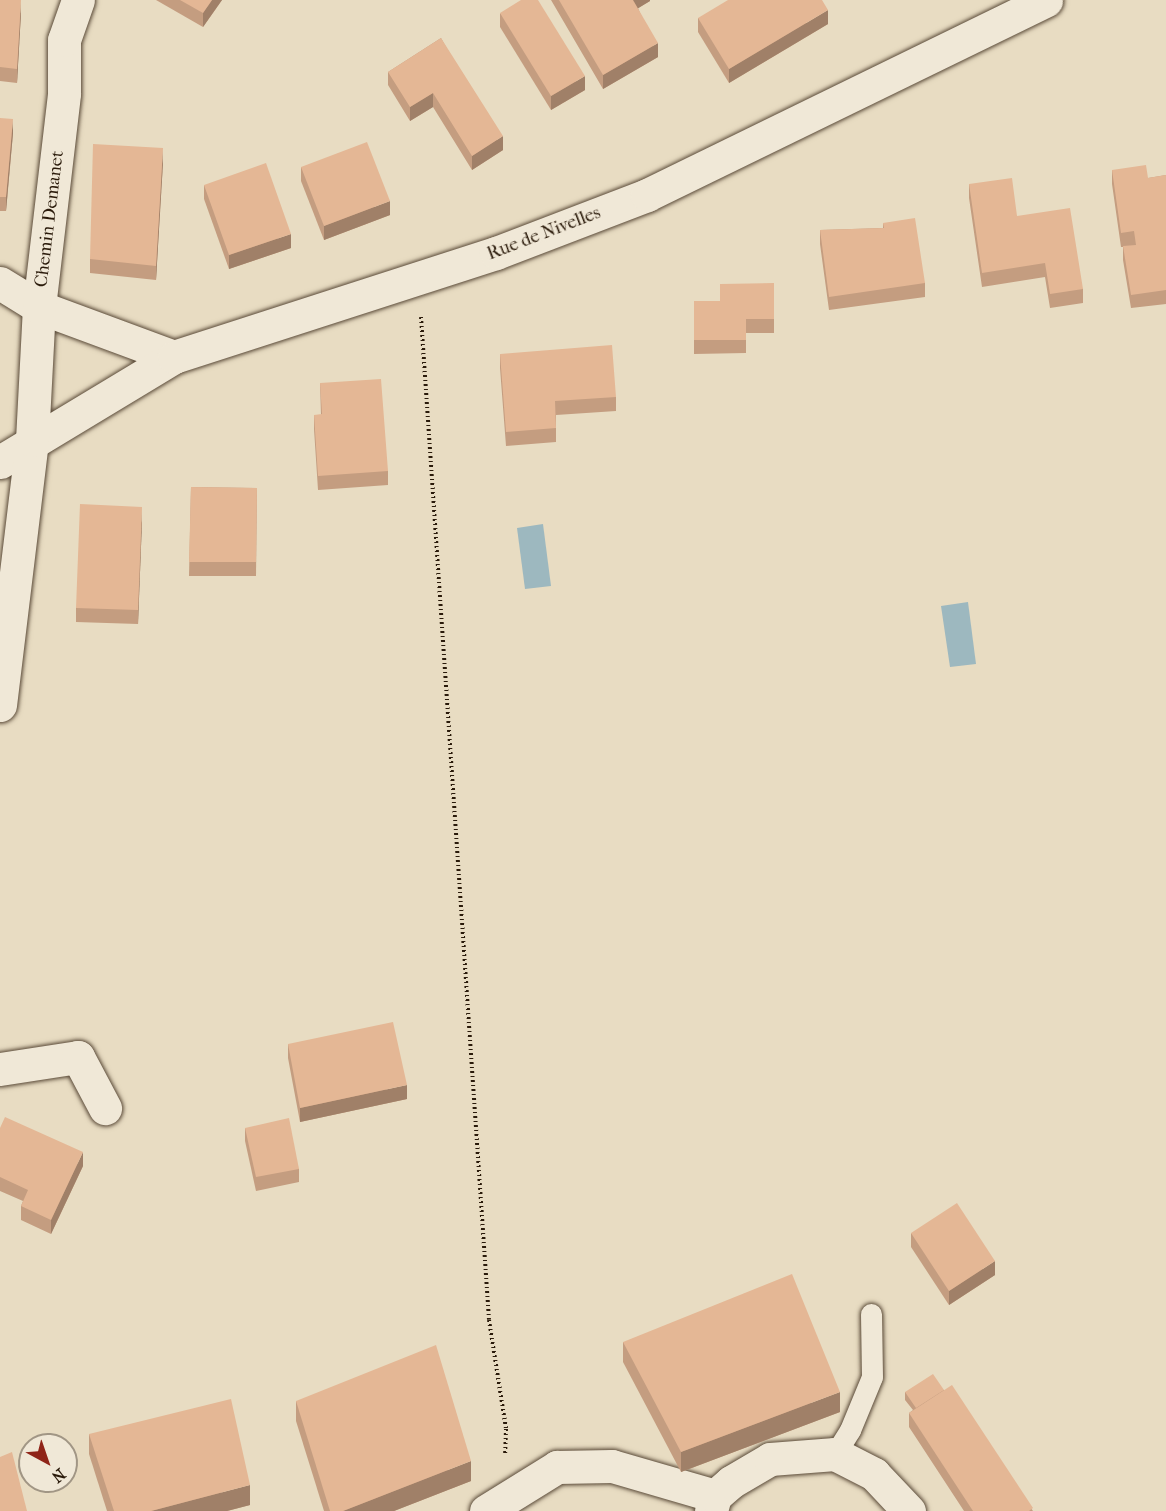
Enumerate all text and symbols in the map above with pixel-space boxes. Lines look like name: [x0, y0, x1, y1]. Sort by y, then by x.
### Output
street label: Chemin Demanet: [31, 150, 69, 288]
street label: Rue de Nivelles: [484, 202, 604, 266]
north arrow: [18, 1433, 78, 1493]
text: N: [48, 1464, 69, 1487]

